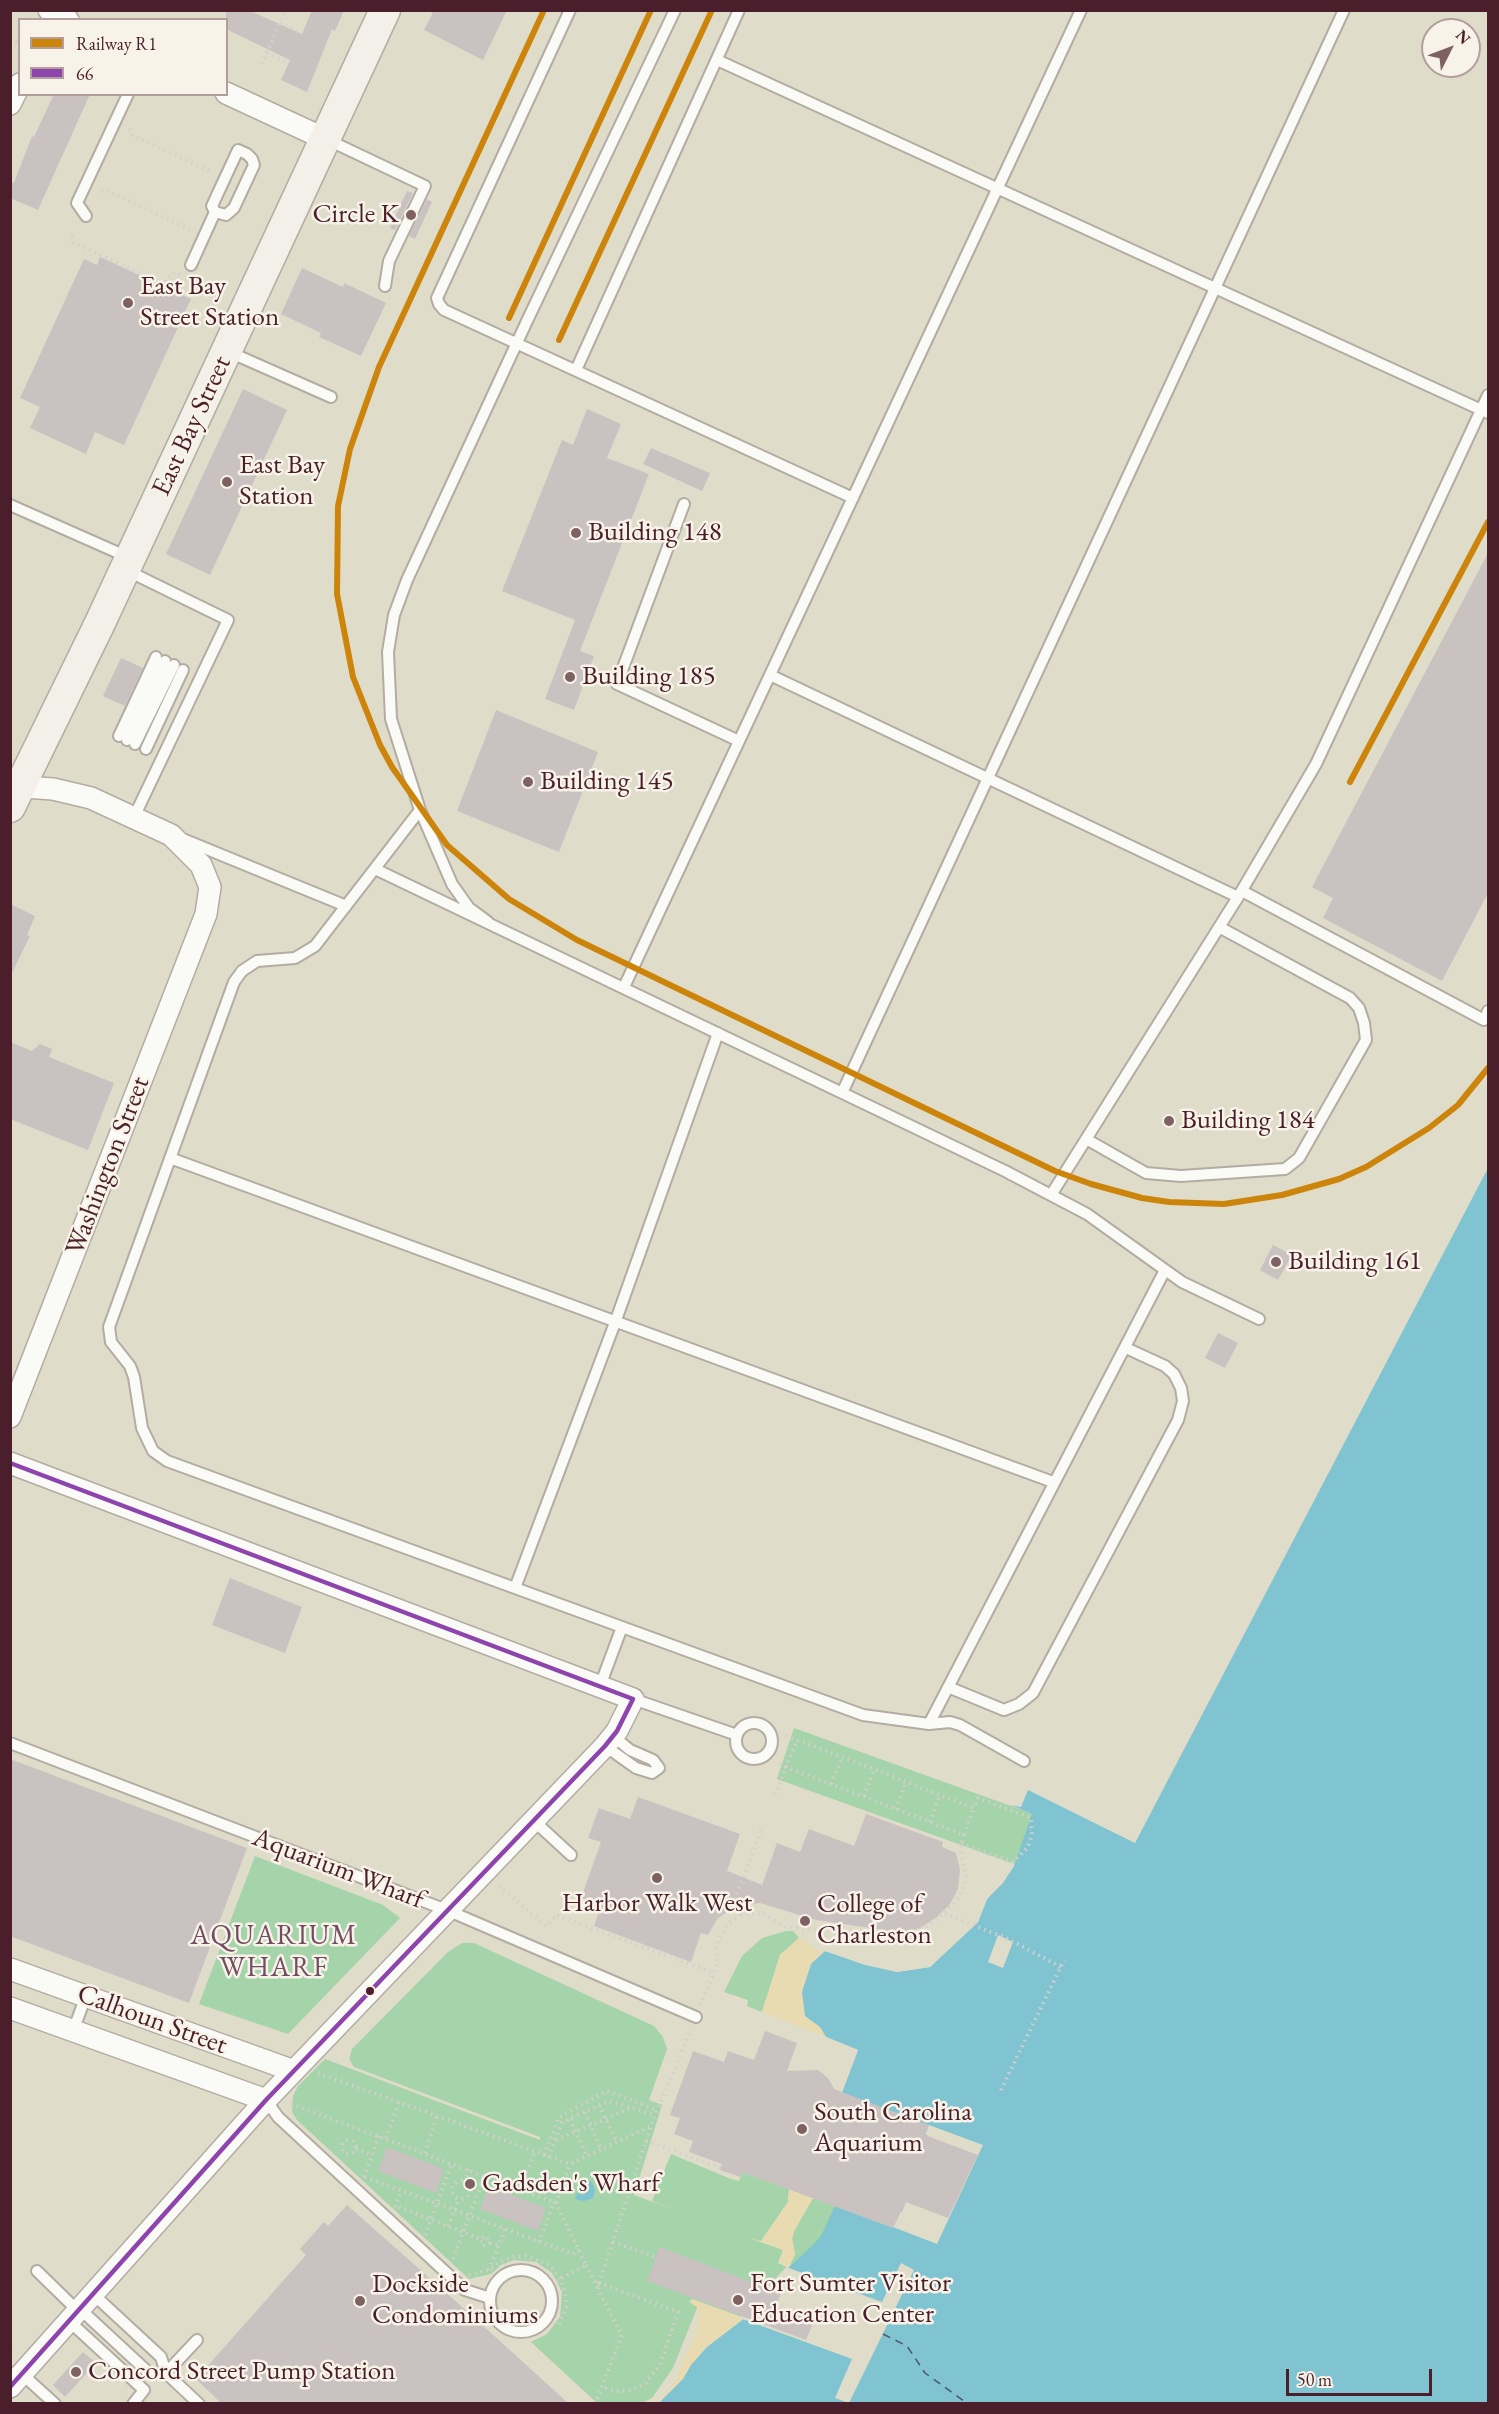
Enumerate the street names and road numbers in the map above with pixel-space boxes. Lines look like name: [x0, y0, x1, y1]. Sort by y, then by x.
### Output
street label: East Bay Street: [145, 351, 239, 501]
street label: Washington Street: [59, 1072, 157, 1260]
street label: Aquarium Wharf: [248, 1821, 428, 1917]
street label: Calhoun Street: [73, 1978, 231, 2062]

